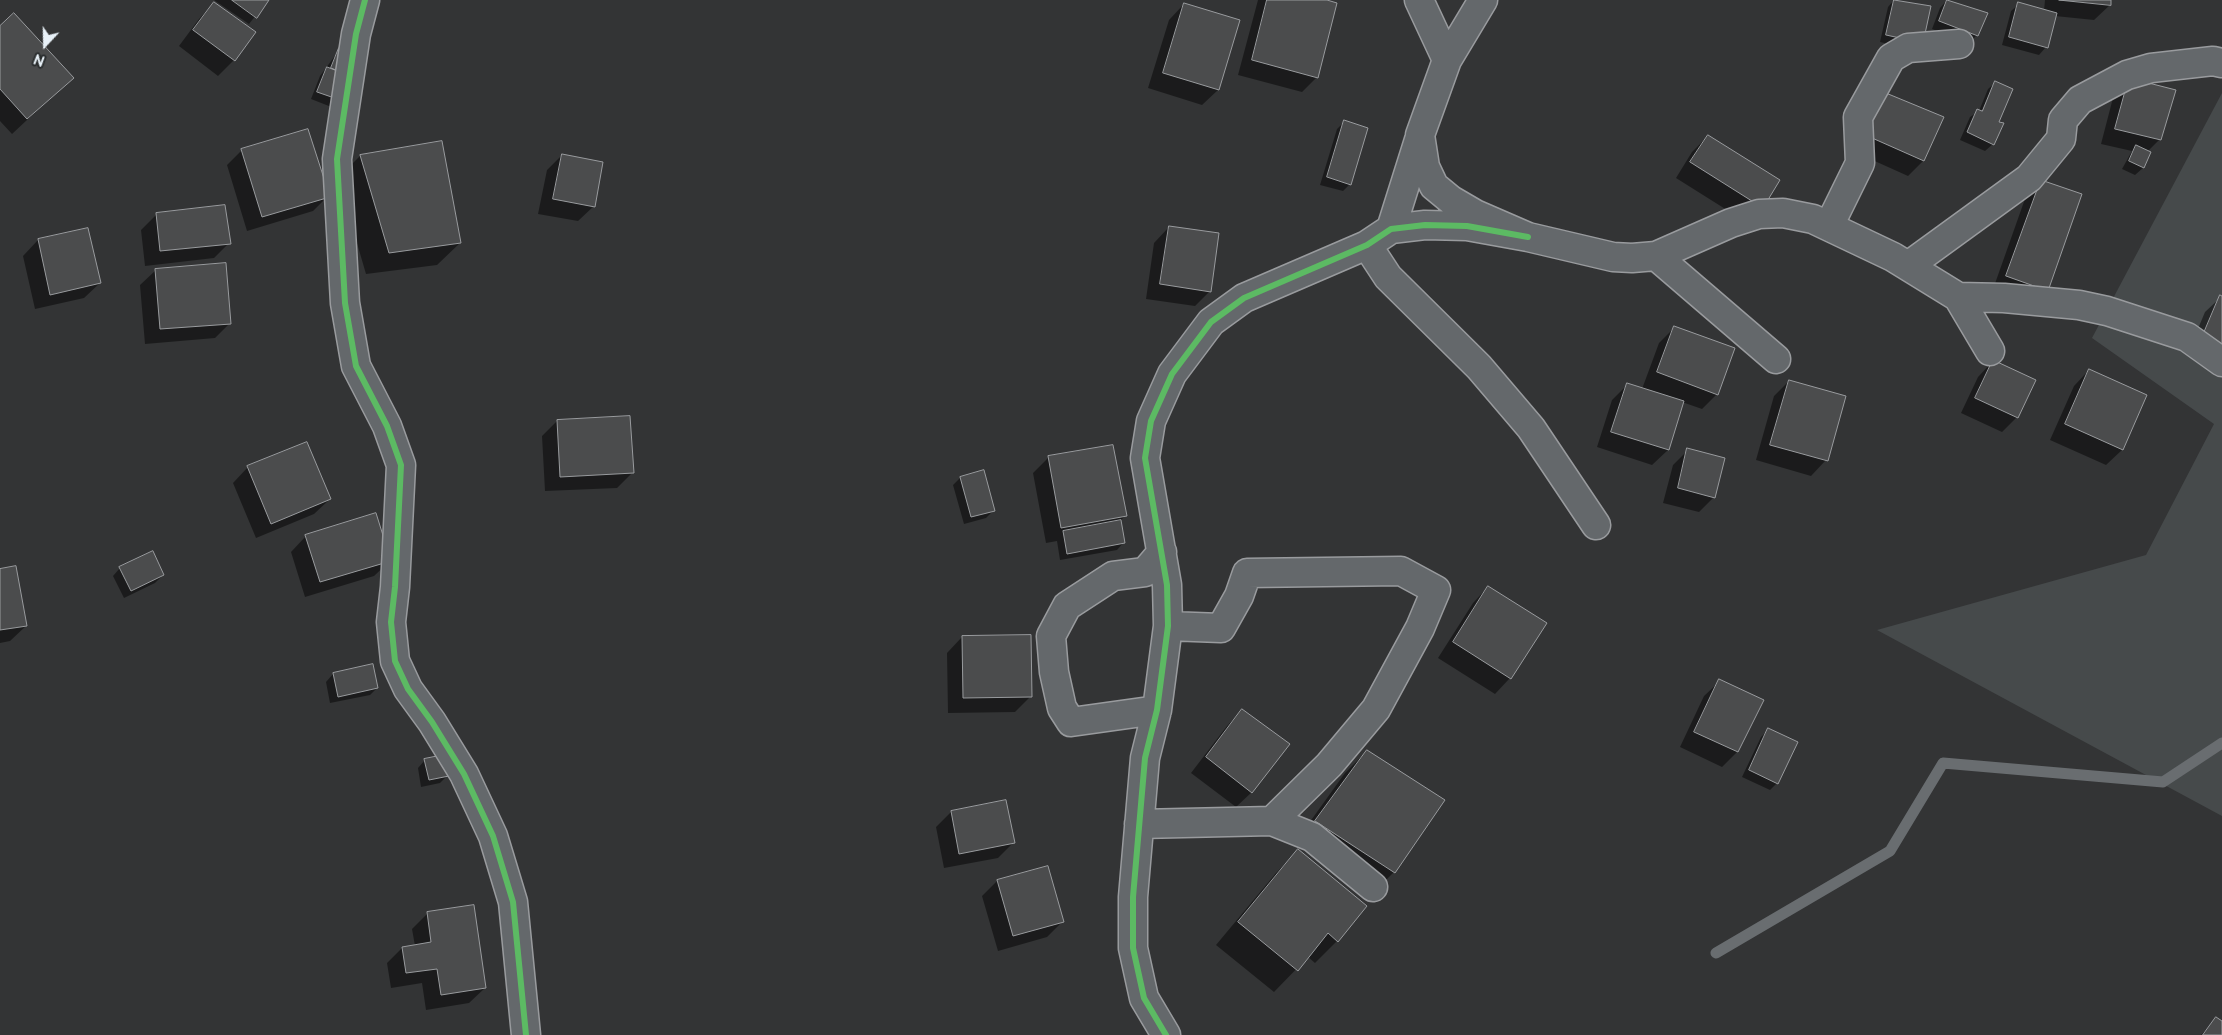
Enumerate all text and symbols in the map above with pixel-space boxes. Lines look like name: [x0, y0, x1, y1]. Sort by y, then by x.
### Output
north arrow: [20, 20, 70, 70]
text: N: [31, 50, 47, 69]

